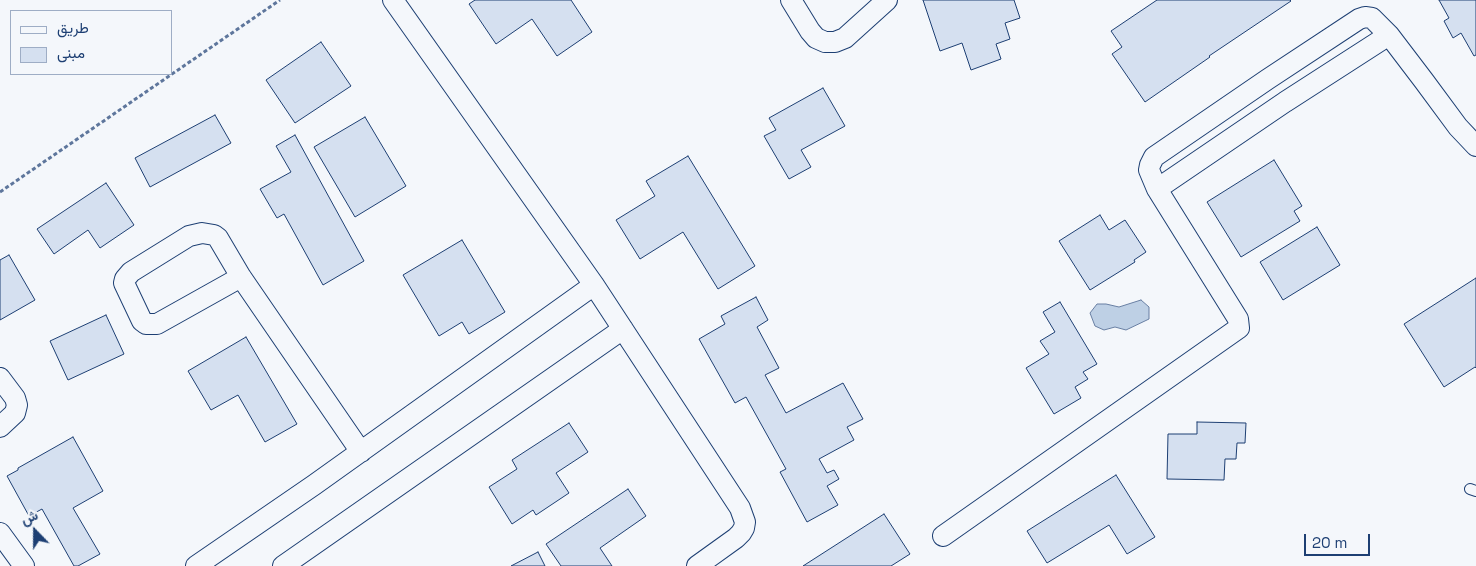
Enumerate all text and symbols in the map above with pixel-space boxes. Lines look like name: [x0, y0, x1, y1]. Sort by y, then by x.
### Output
legend: [10, 10, 172, 75]
text: طريق: [57, 18, 89, 37]
text: مبنى: [57, 43, 85, 62]
north arrow: [10, 506, 60, 556]
text: ش: [18, 506, 41, 529]
scale bar: [1306, 524, 1372, 556]
text: 20 m: [1312, 533, 1347, 552]

